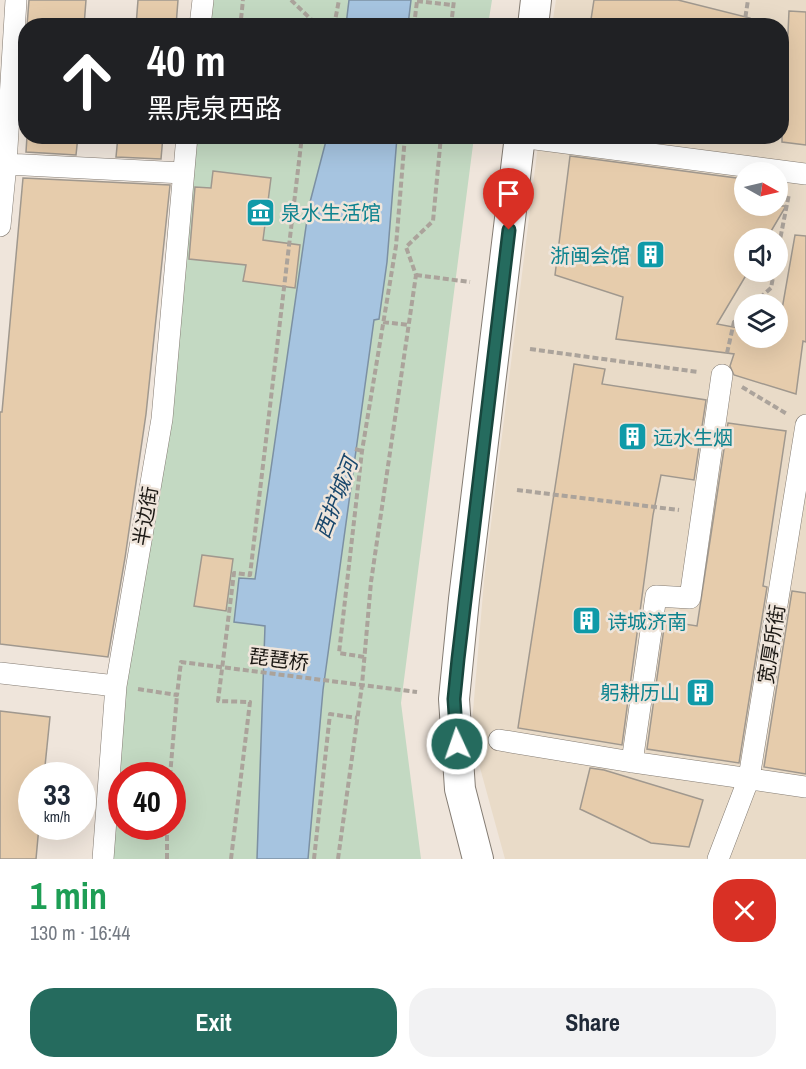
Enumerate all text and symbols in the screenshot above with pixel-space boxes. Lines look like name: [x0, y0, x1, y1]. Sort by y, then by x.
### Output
text: 40 m: [147, 33, 226, 89]
icon: ahead: [48, 42, 126, 120]
text: 黑虎泉西路: [147, 90, 282, 126]
north arrow: [734, 162, 788, 216]
map controls: [734, 162, 788, 348]
pin: [483, 168, 534, 230]
icon: arrive: [492, 177, 525, 210]
museum icon: 泉水生活馆: [244, 196, 276, 228]
place label: 泉水生活馆: [281, 199, 381, 226]
button: sound: [734, 228, 788, 282]
building icon: 浙闽会馆: [635, 239, 667, 271]
place label: 浙闽会馆: [550, 242, 630, 269]
button: layers: [734, 294, 788, 348]
building icon: 远水生烟: [616, 421, 648, 453]
place label: 远水生烟: [653, 424, 733, 451]
water label: 西护城河: [307, 450, 366, 542]
street label: 半边街: [126, 484, 164, 548]
street label: 宽厚所街: [751, 602, 791, 686]
building icon: 诗城济南: [570, 605, 602, 637]
place label: 诗城济南: [607, 608, 687, 635]
street label: 琵琶桥: [248, 642, 310, 676]
building icon: 躬耕历山: [685, 676, 717, 708]
place label: 躬耕历山: [600, 679, 680, 706]
position arrow: [425, 712, 489, 776]
speed limit sign: 40: [108, 762, 186, 840]
text: 33: [43, 774, 71, 814]
text: km/h: [44, 806, 70, 827]
text: 1 min: [30, 872, 107, 920]
button: close: [713, 879, 776, 942]
text: 130 m · 16:44: [30, 919, 130, 946]
button: Exit: [30, 988, 397, 1057]
button: Share: [409, 988, 776, 1057]

